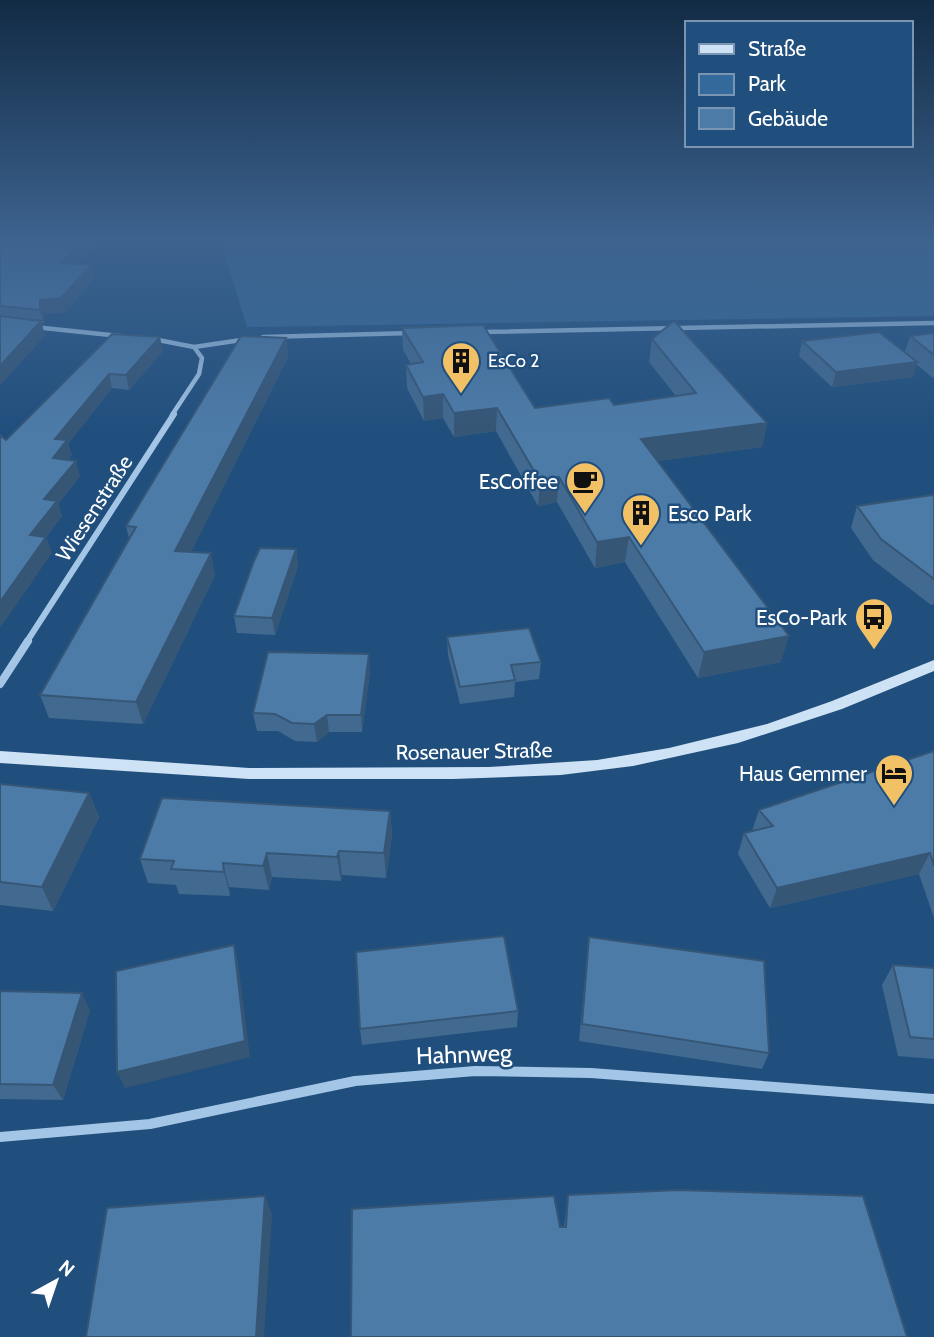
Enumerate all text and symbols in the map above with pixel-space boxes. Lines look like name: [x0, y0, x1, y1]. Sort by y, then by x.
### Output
legend: [685, 21, 913, 147]
text: Straße: [748, 36, 807, 61]
text: Park: [748, 71, 786, 96]
text: Gebäude: [748, 106, 828, 131]
building icon: EsCo 2: [440, 340, 482, 395]
place label: EsCo 2: [488, 350, 539, 372]
street label: Wiesenstraße: [50, 450, 138, 566]
cafe icon: EsCoffee: [564, 460, 606, 515]
place label: EsCoffee: [479, 469, 558, 494]
building icon: Esco Park: [620, 492, 662, 547]
place label: Esco Park: [668, 501, 752, 526]
bus stop icon: EsCo-Park: [853, 596, 895, 651]
place label: EsCo-Park: [756, 605, 848, 630]
street label: Rosenauer Straße: [396, 737, 553, 765]
hotel icon: Haus Gemmer: [873, 752, 915, 807]
place label: Haus Gemmer: [739, 761, 867, 786]
street label: Hahnweg: [416, 1038, 514, 1070]
north arrow: [21, 1246, 91, 1316]
text: N: [54, 1255, 79, 1281]

